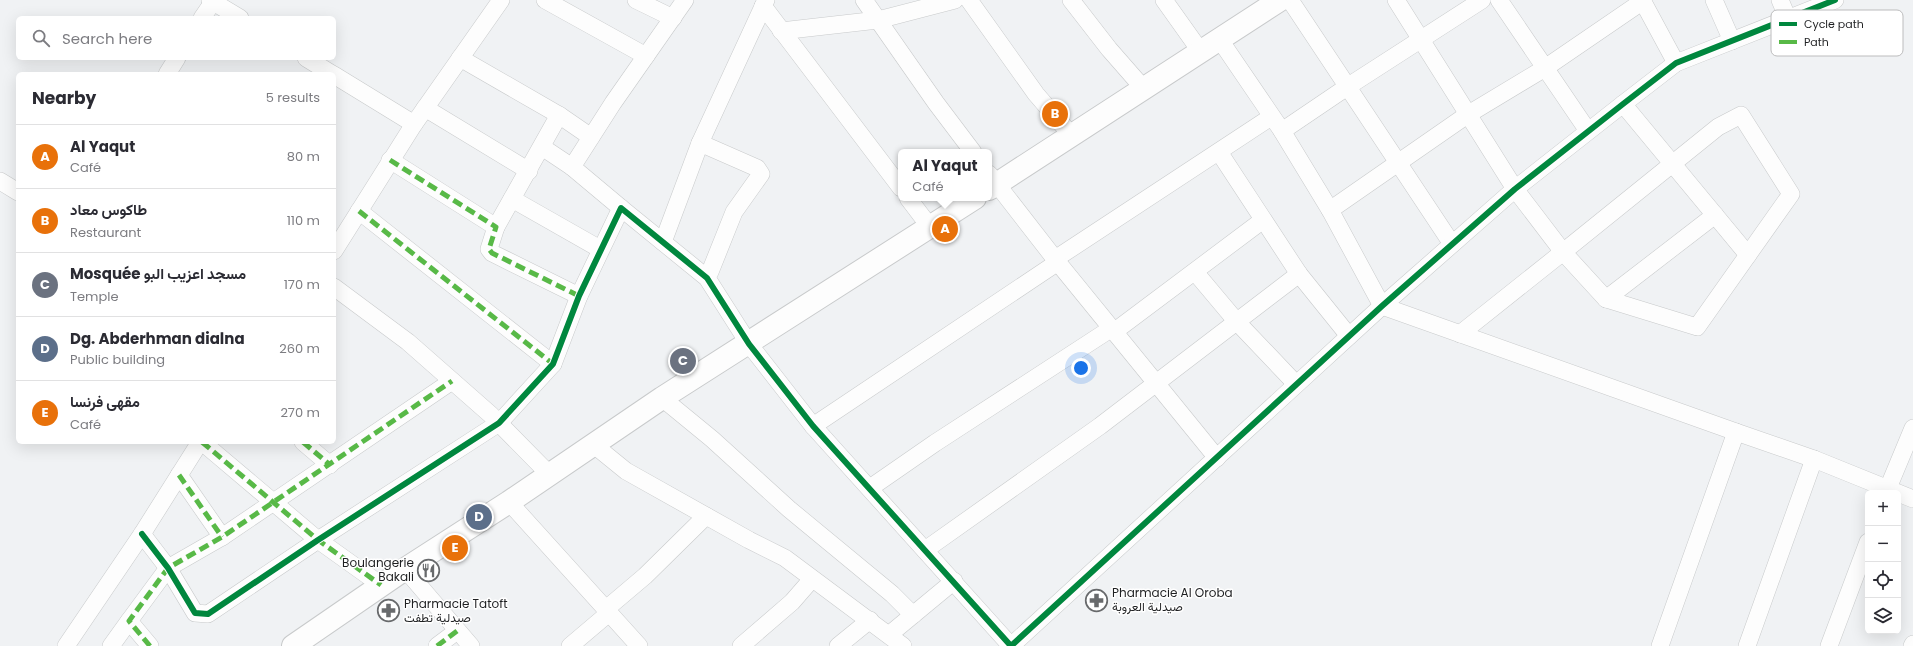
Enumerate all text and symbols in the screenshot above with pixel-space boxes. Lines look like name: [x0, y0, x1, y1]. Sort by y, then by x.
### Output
legend: [1771, 10, 1903, 56]
search box: [16, 16, 336, 60]
text: Cycle path: [1804, 16, 1864, 32]
icon: search: [30, 27, 52, 49]
text: Search here: [62, 28, 152, 49]
text: Path: [1804, 34, 1829, 50]
text: Nearby: [32, 86, 96, 110]
text: 5 results: [266, 88, 320, 107]
pin: B: [1042, 99, 1068, 129]
text: Al Yaqut: [70, 136, 135, 157]
text: A: [40, 147, 50, 166]
text: 80 m: [287, 147, 320, 166]
popup: [898, 149, 992, 201]
text: Al Yaqut: [912, 155, 978, 176]
text: Café: [70, 158, 101, 177]
text: Café: [912, 177, 944, 196]
text: طاكوس معاد: [70, 199, 147, 220]
text: B: [41, 211, 49, 230]
text: 110 m: [287, 211, 320, 230]
pin: A: [932, 214, 958, 244]
text: Restaurant: [70, 223, 141, 242]
text: Mosquée مسجد اعزيب البو: [70, 263, 246, 284]
text: C: [40, 275, 50, 294]
text: 170 m: [284, 275, 320, 294]
text: Temple: [70, 287, 119, 306]
text: Dg. Abderhman dialna: [70, 328, 245, 349]
text: D: [40, 339, 50, 358]
text: 260 m: [279, 339, 320, 358]
pin: C: [670, 346, 696, 376]
text: Public building: [70, 350, 165, 369]
your location: [1071, 358, 1091, 378]
text: مقهى فرنسا: [70, 391, 140, 412]
text: E: [41, 403, 49, 422]
text: 270 m: [280, 403, 320, 422]
text: Café: [70, 415, 101, 434]
map controls: [1865, 490, 1901, 634]
button: +: [1865, 490, 1901, 526]
pin: D: [466, 502, 492, 532]
button: −: [1865, 526, 1901, 562]
pin: E: [442, 533, 468, 563]
place label: Boulangerie Bakali: [342, 554, 414, 585]
restaurant icon: Boulangerie Bakali: [416, 557, 442, 583]
button: locate: [1865, 562, 1901, 598]
place label: Pharmacie Al Oroba صيدلية العروبة: [1112, 584, 1233, 615]
pharmacy icon: Pharmacie Al Oroba صيدلية العروبة: [1084, 587, 1110, 613]
place label: Pharmacie Tatoft صيدلية تطفت: [404, 595, 508, 626]
pharmacy icon: Pharmacie Tatoft صيدلية تطفت: [375, 598, 401, 624]
button: layers: [1865, 598, 1901, 634]

